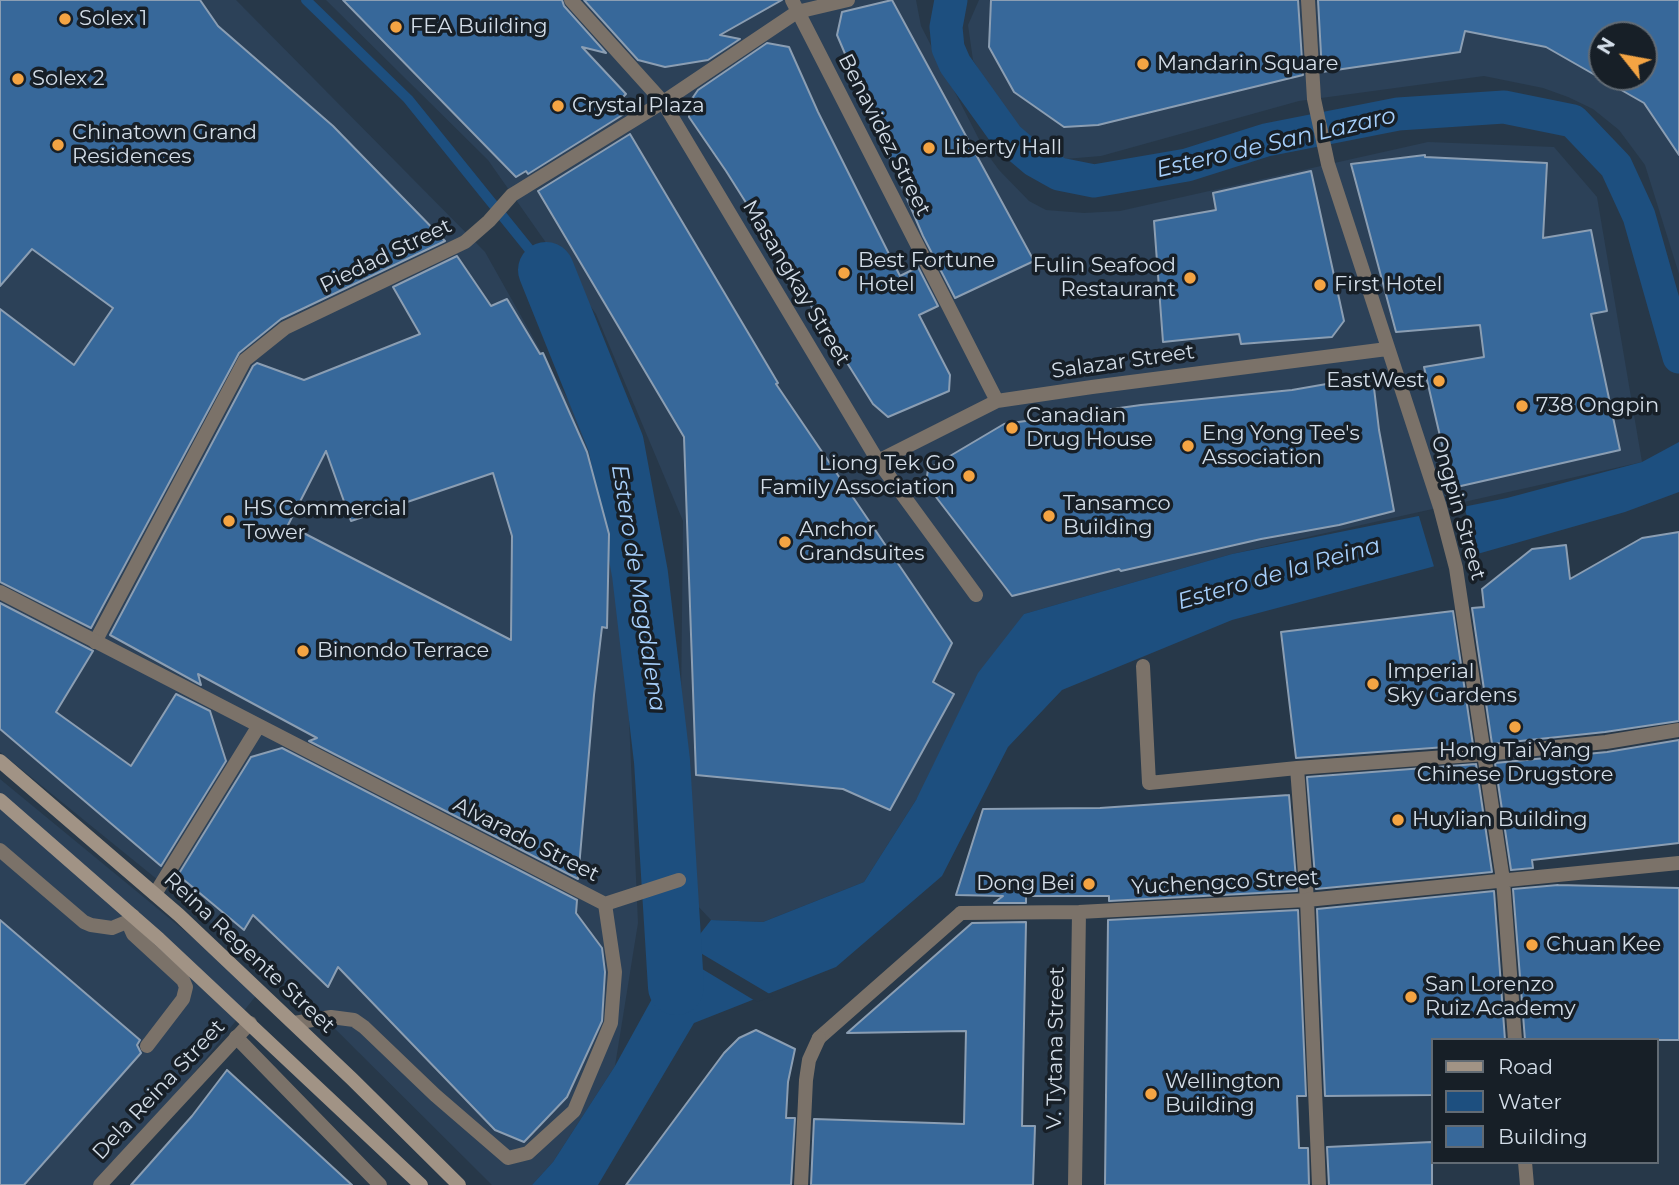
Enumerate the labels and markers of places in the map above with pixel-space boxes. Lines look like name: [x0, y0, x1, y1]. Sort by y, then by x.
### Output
place label: Solex 1: [79, 6, 147, 32]
marker: Solex 1: [57, 11, 73, 27]
place label: FEA Building: [410, 14, 548, 40]
marker: FEA Building: [388, 19, 404, 35]
place label: Mandarin Square: [1157, 51, 1338, 77]
marker: Mandarin Square: [1135, 56, 1151, 72]
place label: Solex 2: [32, 66, 105, 92]
marker: Solex 2: [10, 71, 26, 87]
place label: Crystal Plaza: [572, 93, 705, 119]
marker: Crystal Plaza: [550, 98, 566, 114]
place label: Chinatown Grand Residences: [72, 120, 257, 170]
place label: Liberty Hall: [943, 135, 1062, 161]
marker: Chinatown Grand Residences: [50, 137, 66, 153]
marker: Liberty Hall: [921, 140, 937, 156]
place label: Best Fortune Hotel: [858, 248, 995, 298]
place label: Fulin Seafood Restaurant: [1033, 253, 1176, 303]
marker: Best Fortune Hotel: [836, 265, 852, 281]
marker: Fulin Seafood Restaurant: [1182, 270, 1198, 286]
place label: First Hotel: [1334, 272, 1442, 298]
marker: First Hotel: [1312, 277, 1328, 293]
place label: EastWest: [1326, 368, 1425, 394]
marker: EastWest: [1431, 373, 1447, 389]
place label: 738 Ongpin: [1536, 393, 1659, 419]
marker: 738 Ongpin: [1514, 398, 1530, 414]
place label: Canadian Drug House: [1026, 403, 1153, 453]
marker: Canadian Drug House: [1004, 420, 1020, 436]
place label: Eng Yong Tee's Association: [1202, 421, 1360, 471]
marker: Eng Yong Tee's Association: [1180, 438, 1196, 454]
place label: Liong Tek Go Family Association: [760, 451, 955, 501]
marker: Liong Tek Go Family Association: [961, 468, 977, 484]
place label: Tansamco Building: [1063, 491, 1171, 541]
place label: HS Commercial Tower: [243, 496, 407, 546]
marker: Tansamco Building: [1041, 508, 1057, 524]
marker: HS Commercial Tower: [221, 513, 237, 529]
place label: Anchor Grandsuites: [799, 517, 925, 567]
marker: Anchor Grandsuites: [777, 534, 793, 550]
place label: Binondo Terrace: [317, 638, 489, 664]
marker: Binondo Terrace: [295, 643, 311, 659]
place label: Imperial Sky Gardens: [1387, 659, 1517, 709]
marker: Imperial Sky Gardens: [1365, 676, 1381, 692]
marker: Hong Tai Yang Chinese Drugstore: [1507, 719, 1523, 735]
place label: Hong Tai Yang Chinese Drugstore: [1417, 738, 1613, 788]
place label: Huylian Building: [1412, 807, 1588, 833]
marker: Huylian Building: [1390, 812, 1406, 828]
place label: Dong Bei: [976, 871, 1075, 897]
marker: Dong Bei: [1081, 876, 1097, 892]
place label: Chuan Kee: [1546, 932, 1661, 958]
marker: Chuan Kee: [1524, 937, 1540, 953]
place label: San Lorenzo Ruiz Academy: [1425, 972, 1576, 1022]
marker: San Lorenzo Ruiz Academy: [1403, 989, 1419, 1005]
place label: Wellington Building: [1165, 1069, 1281, 1119]
marker: Wellington Building: [1143, 1086, 1159, 1102]

